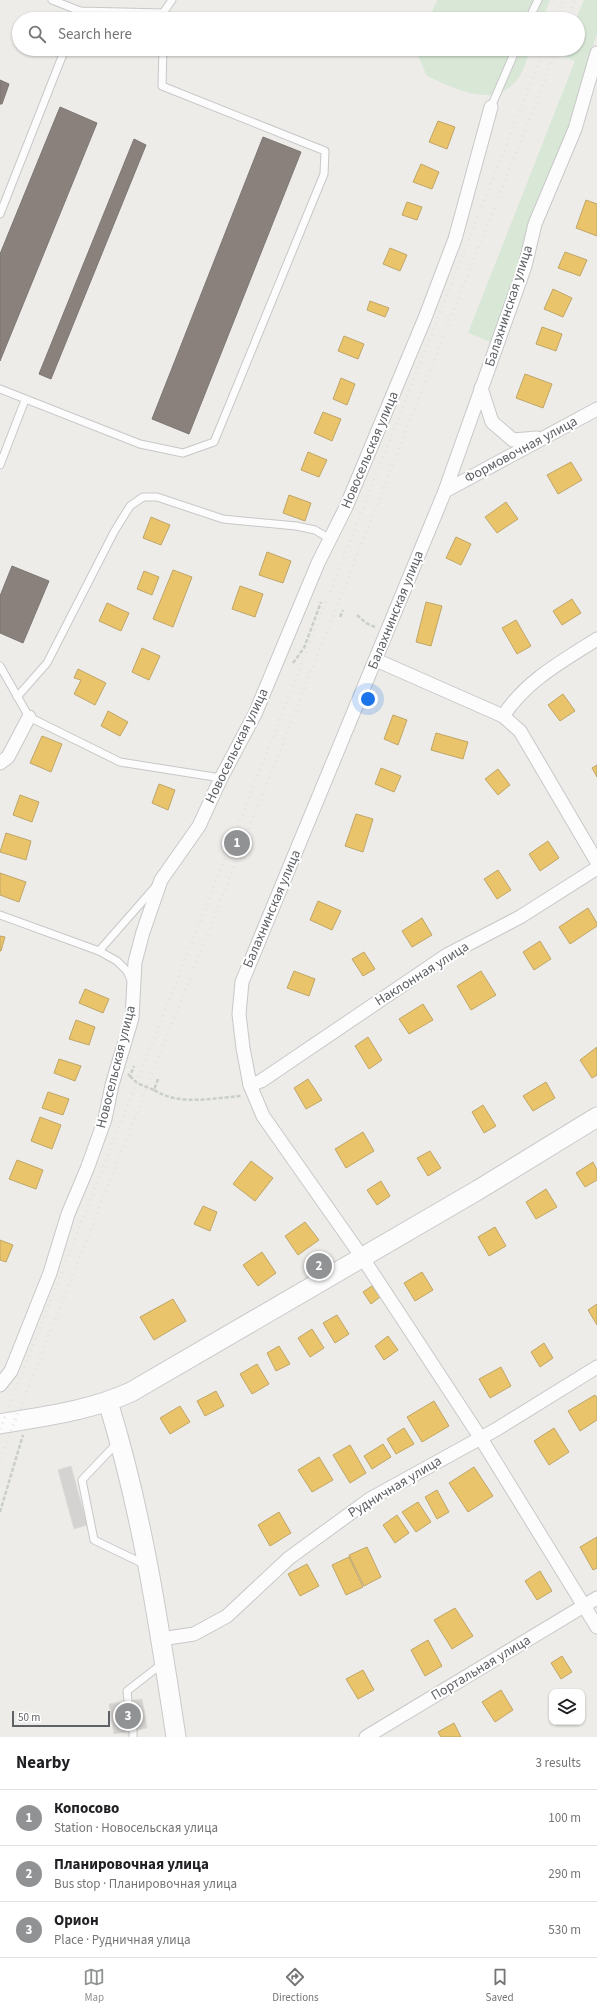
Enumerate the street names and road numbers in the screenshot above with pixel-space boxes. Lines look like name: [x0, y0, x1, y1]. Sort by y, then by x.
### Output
street label: Балахнинская улица: [480, 243, 538, 369]
street label: Новосельская улица: [336, 388, 404, 512]
street label: Формовочная улица: [461, 412, 581, 488]
street label: Балахнинская улица: [363, 548, 429, 672]
street label: Новосельская улица: [200, 685, 274, 807]
street label: Балахнинская улица: [238, 847, 306, 971]
street label: Наклонная улица: [371, 937, 473, 1011]
street label: Новосельская улица: [91, 1004, 141, 1130]
street label: Рудничная улица: [344, 1451, 446, 1523]
street label: Портальная улица: [427, 1630, 535, 1706]

